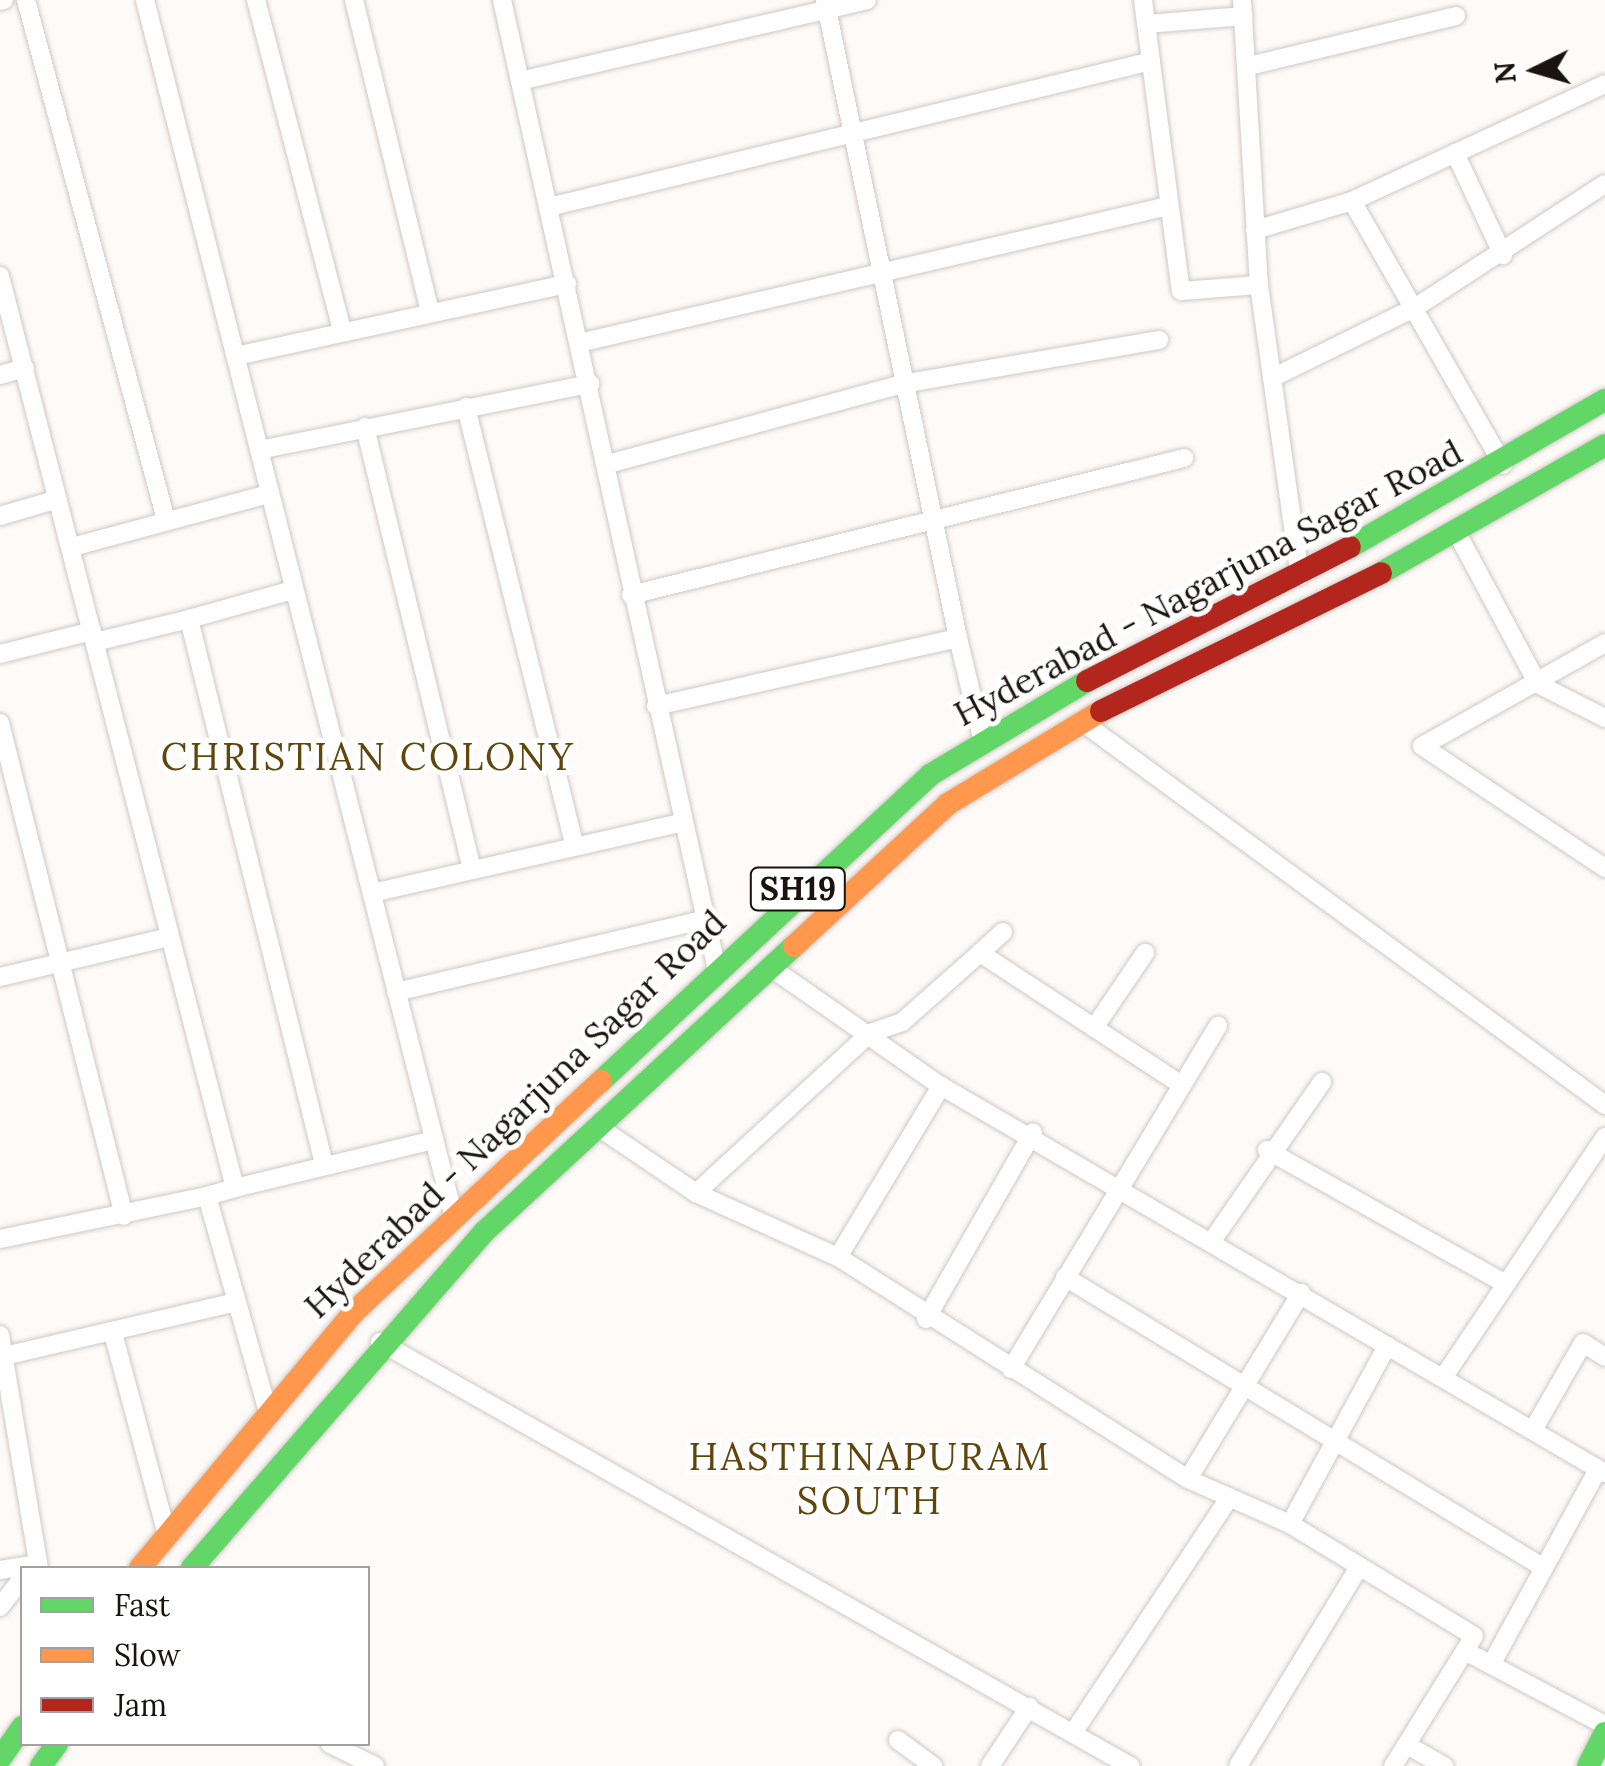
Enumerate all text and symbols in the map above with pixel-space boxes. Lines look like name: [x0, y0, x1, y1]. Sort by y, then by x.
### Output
north arrow: [1485, 20, 1585, 120]
text: N: [1486, 60, 1524, 85]
street label: Hyderabad - Nagarjuna Sagar Road: [947, 431, 1469, 735]
district label: CHRISTIAN COLONY: [161, 734, 575, 780]
road number: SH19: [748, 862, 848, 916]
street label: Hyderabad - Nagarjuna Sagar Road: [296, 901, 734, 1327]
district label: HASTHINAPURAM SOUTH: [689, 1434, 1051, 1524]
legend: [20, 1566, 370, 1746]
text: Fast: [114, 1586, 170, 1624]
text: Slow: [114, 1636, 180, 1674]
text: Jam: [114, 1686, 167, 1724]

